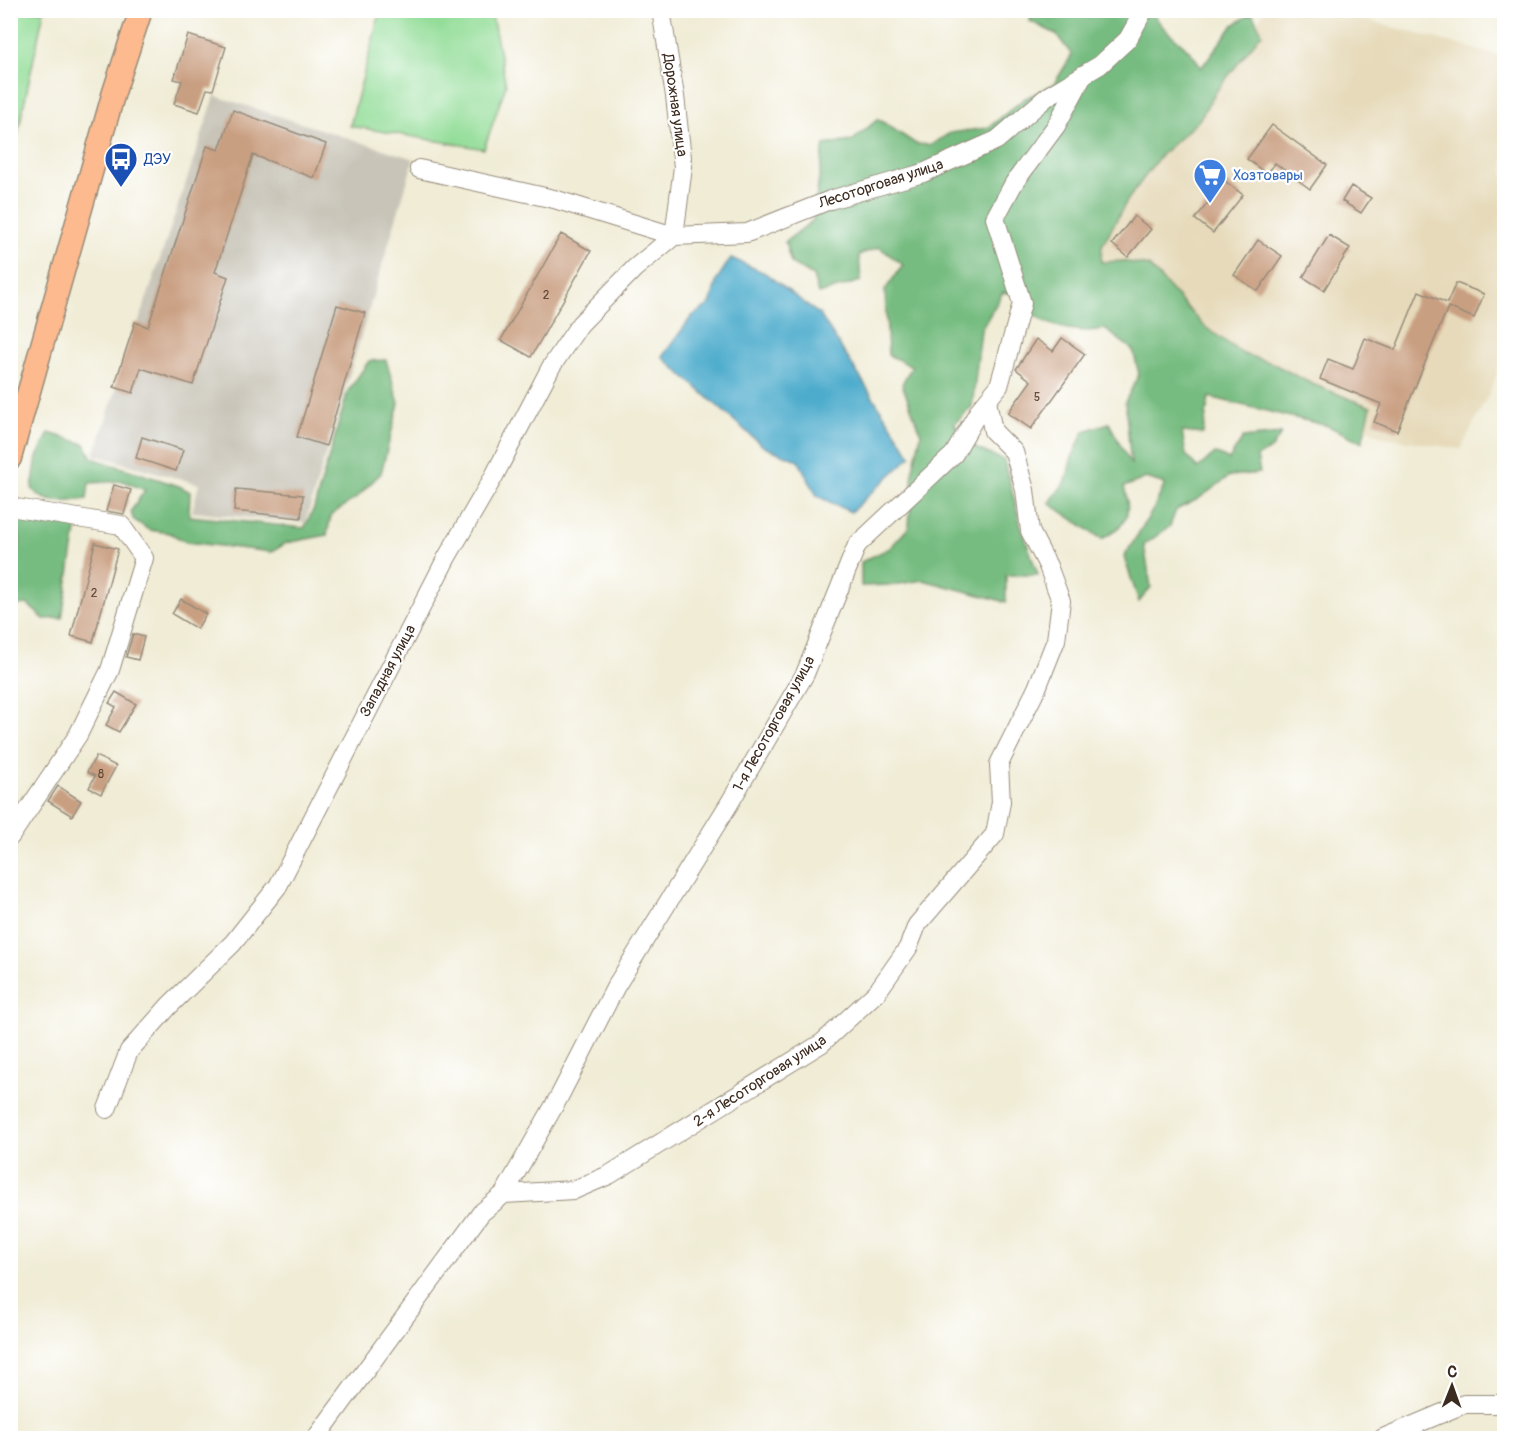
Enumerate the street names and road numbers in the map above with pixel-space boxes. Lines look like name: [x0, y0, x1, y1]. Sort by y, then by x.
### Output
street label: Дорожная улица: [658, 51, 692, 158]
street label: Лесоторговая улица: [815, 155, 946, 213]
street label: Западная улица: [356, 622, 420, 720]
street label: 1-я Лесоторговая улица: [729, 653, 819, 795]
street label: 2-я Лесоторговая улица: [690, 1031, 830, 1131]

